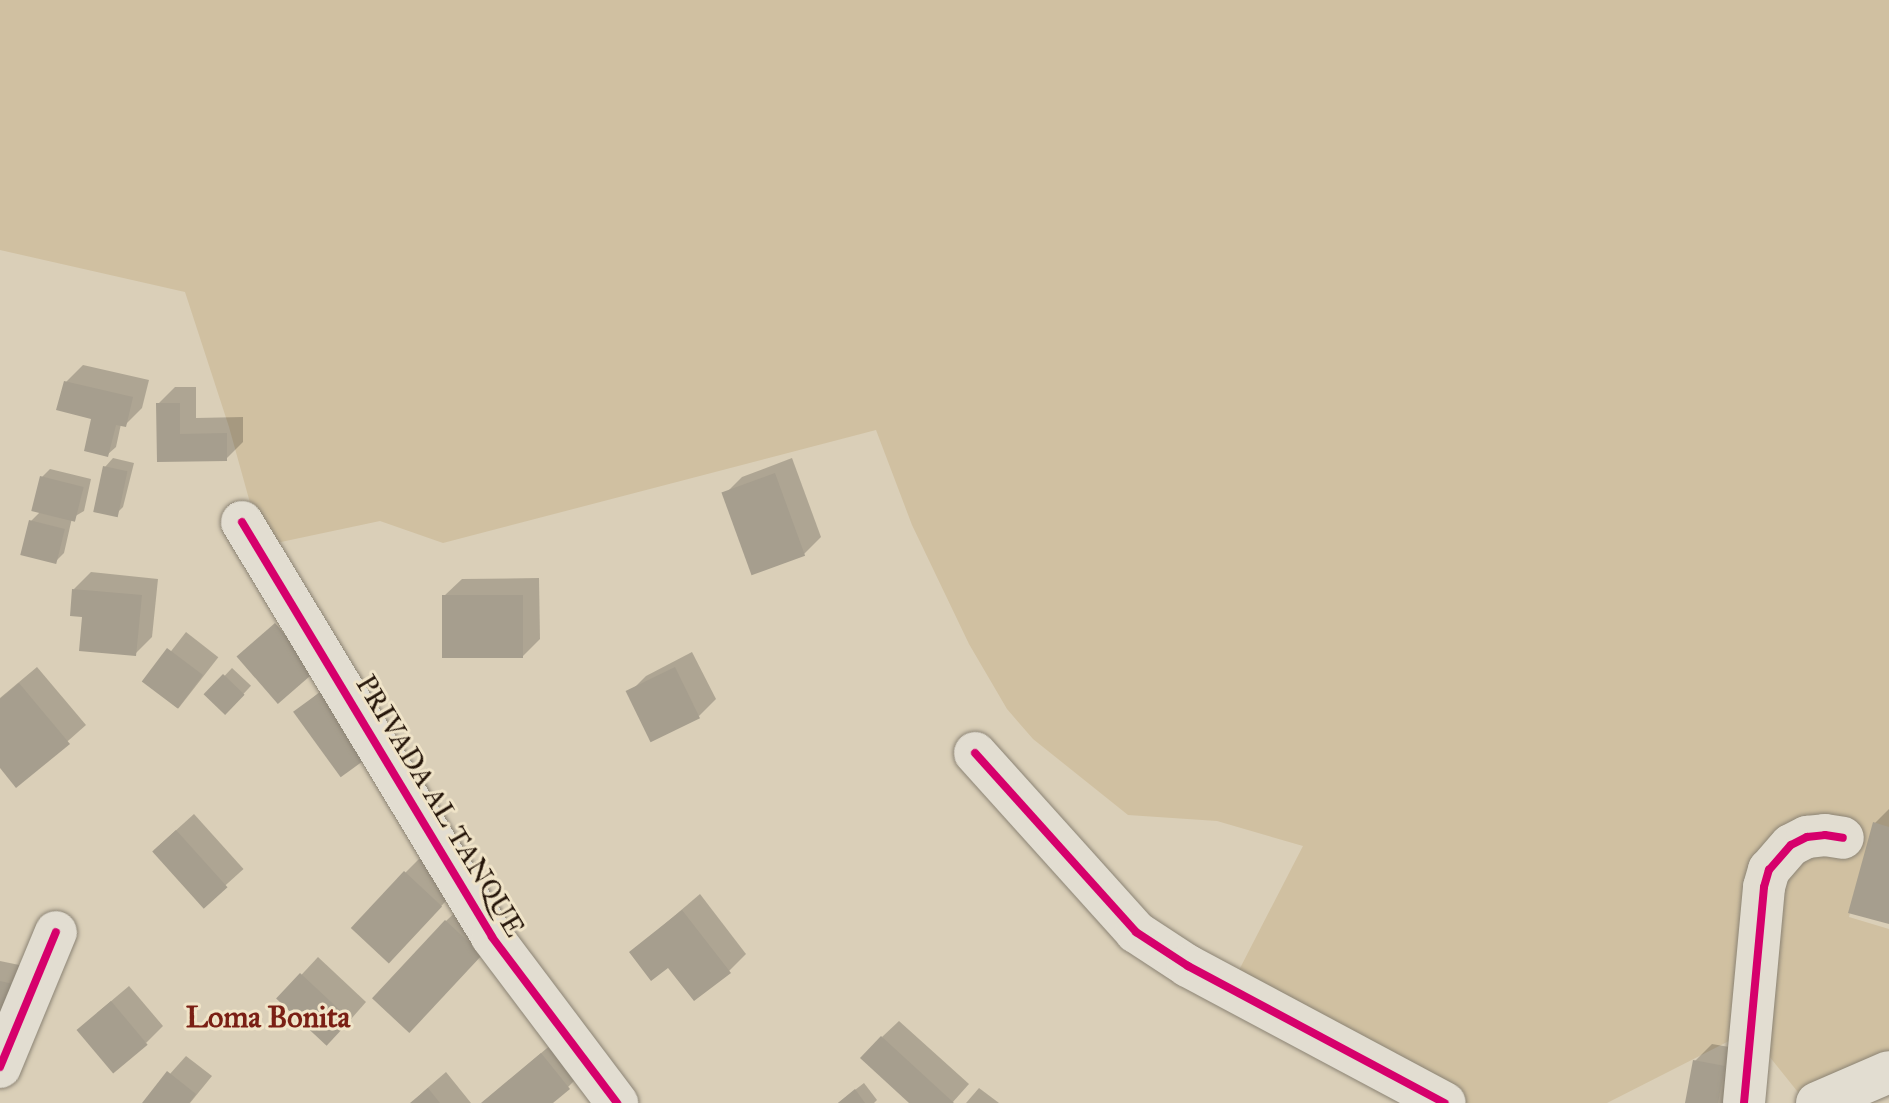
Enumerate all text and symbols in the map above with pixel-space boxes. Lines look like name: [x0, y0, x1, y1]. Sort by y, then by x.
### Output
street label: PRIVADA AL TANQUE: [349, 669, 531, 943]
district label: Loma Bonita: [186, 999, 350, 1035]

